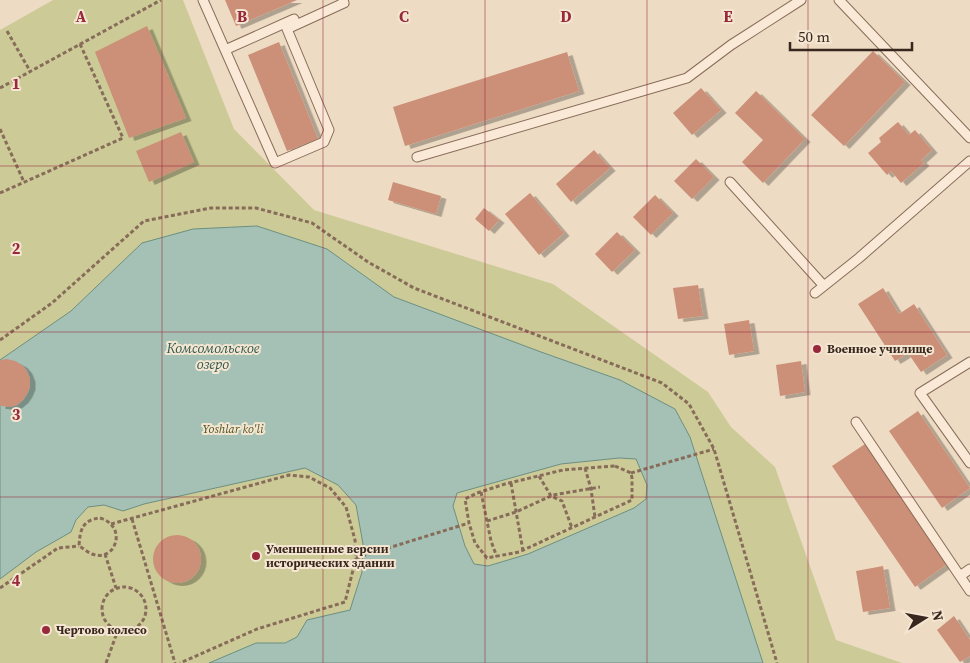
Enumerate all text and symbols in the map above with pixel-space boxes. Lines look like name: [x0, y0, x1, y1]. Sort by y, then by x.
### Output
text: A: [76, 5, 87, 27]
text: B: [237, 5, 248, 27]
text: C: [399, 5, 409, 27]
text: D: [560, 5, 572, 27]
text: E: [723, 5, 733, 27]
scale bar: [790, 20, 912, 52]
text: 50 m: [798, 26, 830, 47]
text: 1: [12, 72, 20, 94]
text: 2: [12, 237, 21, 259]
water label: Комсомольское озеро: [166, 338, 260, 374]
place label: Военное училище: [827, 341, 932, 357]
marker: Военное училище: [811, 343, 823, 355]
text: 3: [12, 403, 21, 425]
park label: Yoshlar ko'li: [202, 421, 264, 437]
place label: Уменшенные версии исторических здании: [266, 541, 395, 571]
marker: Уменшенные версии исторических здании: [250, 550, 262, 562]
text: 4: [12, 569, 21, 591]
north arrow: [900, 593, 950, 643]
text: N: [927, 609, 949, 622]
place label: Чертово колесо: [56, 622, 147, 638]
marker: Чертово колесо: [40, 624, 52, 636]

